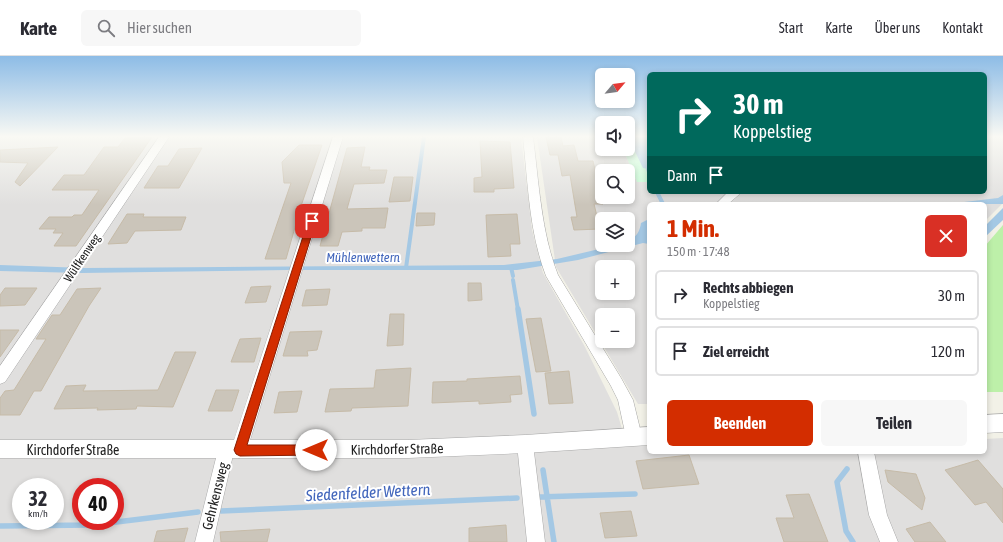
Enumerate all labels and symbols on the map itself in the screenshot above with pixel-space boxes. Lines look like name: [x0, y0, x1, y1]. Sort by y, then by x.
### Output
north arrow: [595, 68, 635, 108]
pin: [295, 204, 329, 238]
street label: Wülfkenweg: [61, 231, 104, 285]
water label: Mühlenwettern: [326, 250, 401, 265]
position arrow: [295, 429, 337, 471]
street label: Kirchdorfer Straße: [350, 440, 444, 458]
street label: Kirchdorfer Straße: [27, 442, 119, 458]
street label: Gehrkensweg: [199, 460, 231, 532]
speed limit sign: 40: [72, 478, 124, 530]
water label: Siedenfelder Wettern: [304, 480, 431, 504]

